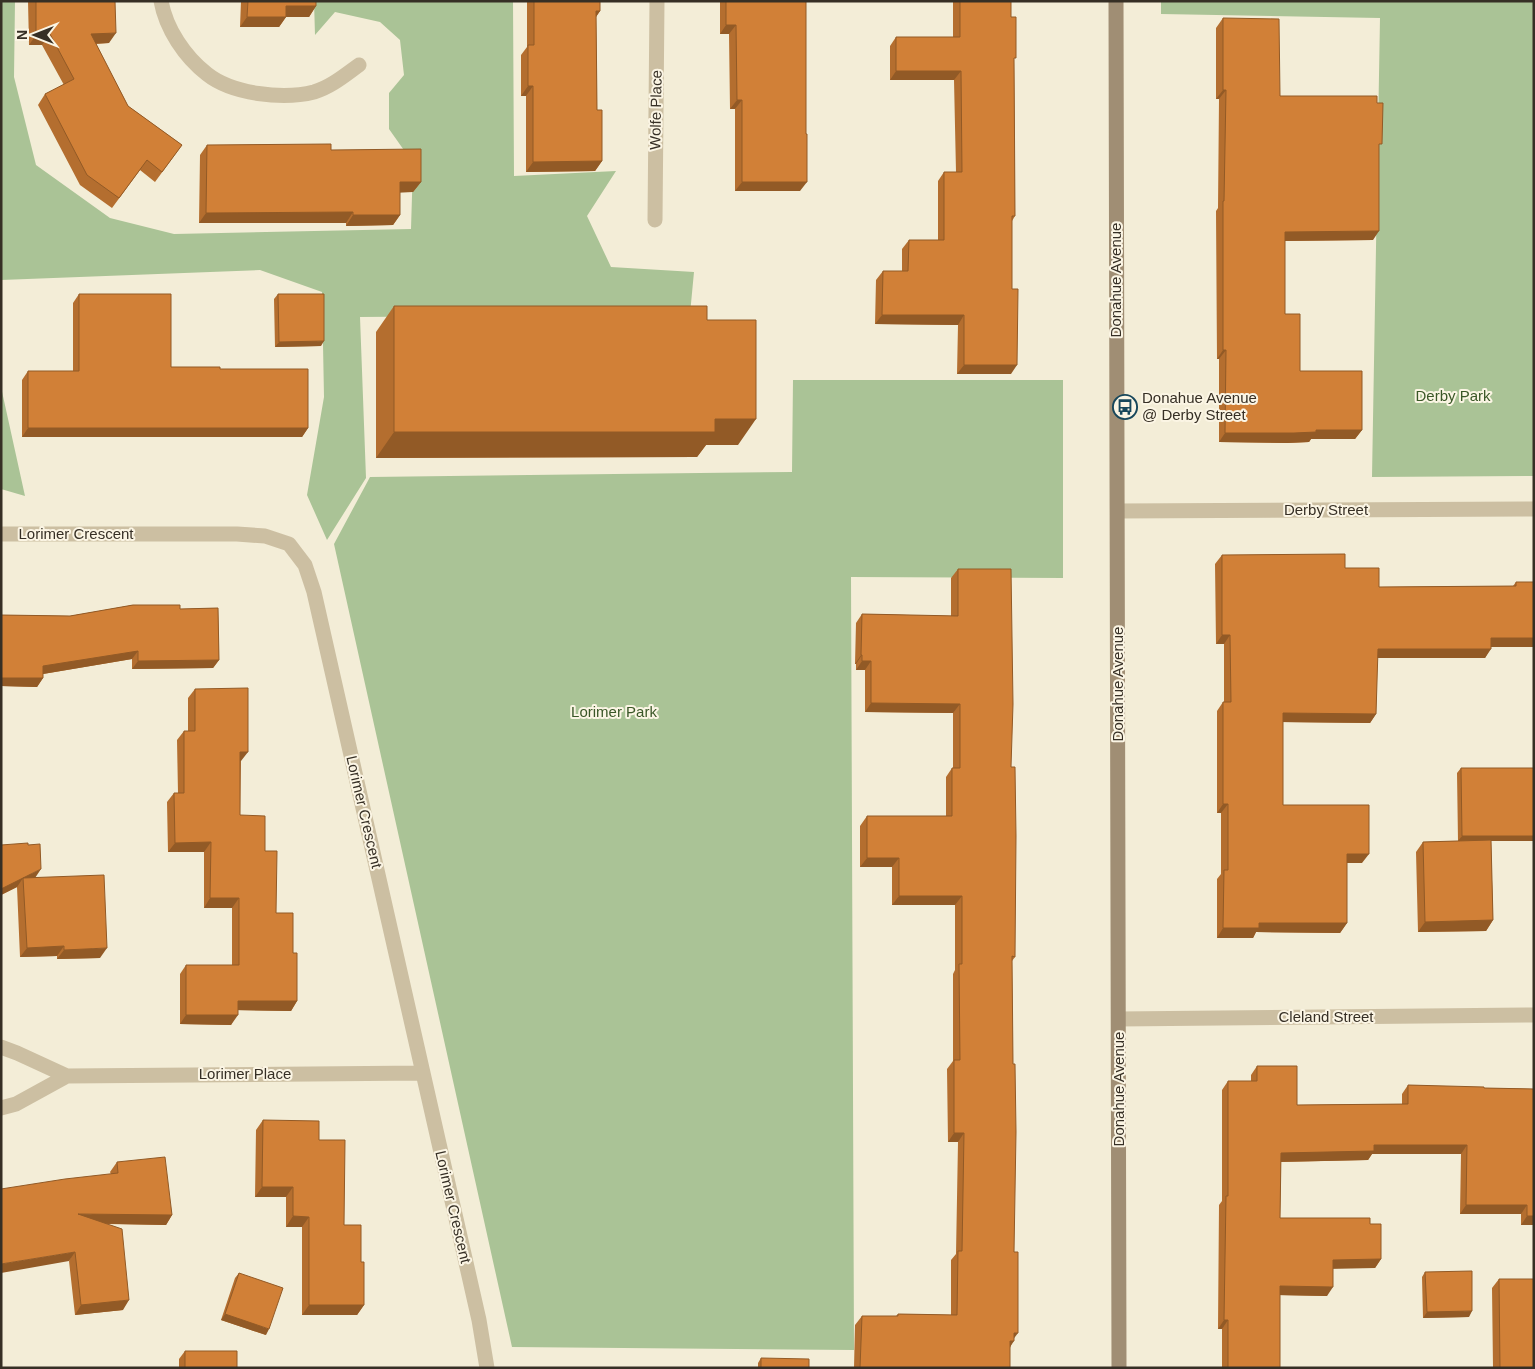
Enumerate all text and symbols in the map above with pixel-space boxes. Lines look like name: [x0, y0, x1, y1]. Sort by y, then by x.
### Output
north arrow: [10, 10, 60, 60]
text: N: [14, 30, 30, 40]
street label: Wolfe Place: [646, 70, 665, 150]
street label: Donahue Avenue: [1107, 223, 1124, 337]
park label: Derby Park: [1415, 387, 1491, 404]
place label: Donahue Avenue @ Derby Street: [1142, 389, 1257, 423]
bus stop icon: Donahue Avenue @ Derby Street: [1112, 394, 1138, 420]
street label: Derby Street: [1284, 501, 1369, 518]
street label: Lorimer Crescent: [18, 525, 134, 542]
street label: Donahue Avenue: [1109, 627, 1126, 741]
park label: Lorimer Park: [571, 703, 657, 720]
street label: Lorimer Crescent: [343, 754, 386, 871]
street label: Cleland Street: [1278, 1008, 1374, 1025]
street label: Donahue Avenue: [1110, 1032, 1127, 1146]
street label: Lorimer Place: [199, 1065, 291, 1082]
street label: Lorimer Crescent: [432, 1149, 475, 1266]

